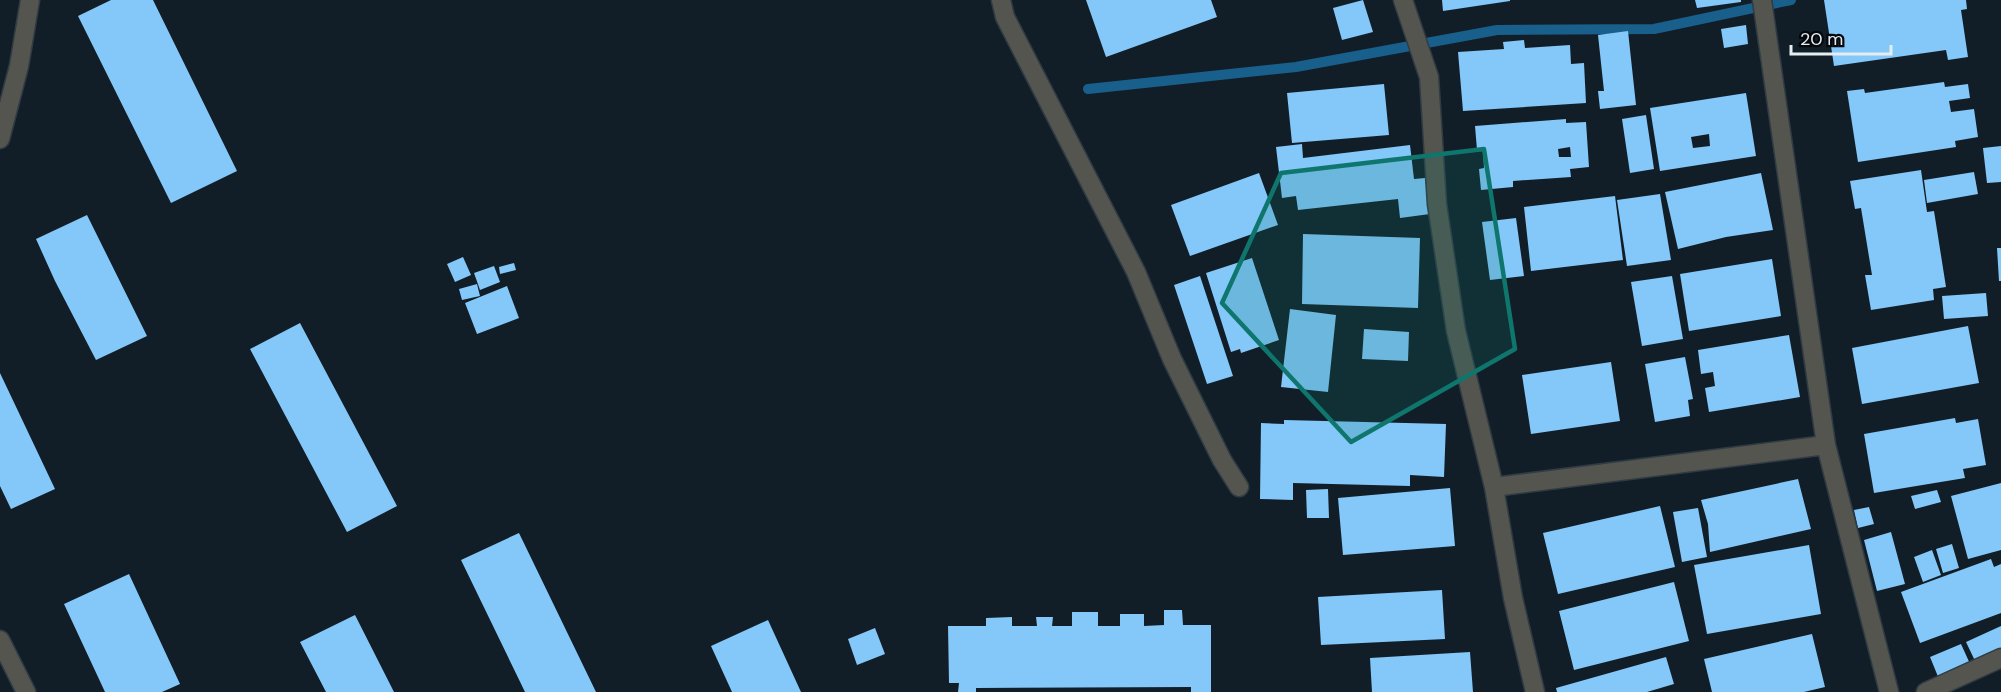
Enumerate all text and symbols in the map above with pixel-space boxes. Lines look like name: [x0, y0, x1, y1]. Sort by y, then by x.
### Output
scale bar: [1791, 18, 1892, 56]
text: 20 m: [1800, 27, 1843, 51]

